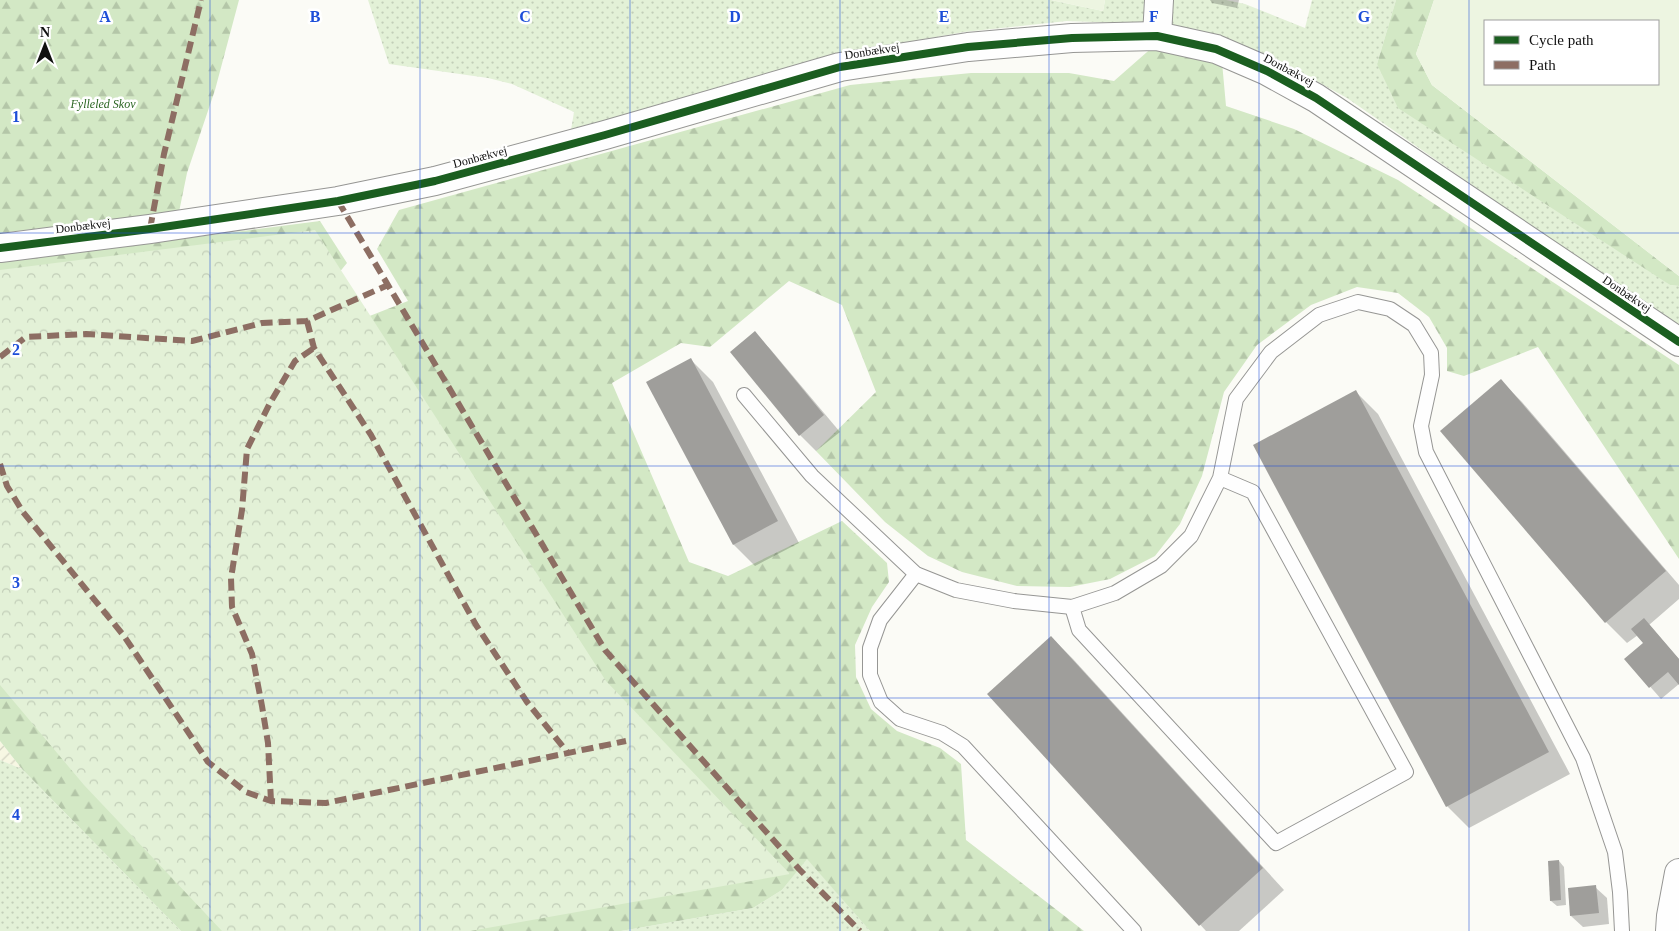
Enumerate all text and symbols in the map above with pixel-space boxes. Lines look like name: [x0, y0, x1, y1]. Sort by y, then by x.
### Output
text: A: [99, 8, 111, 25]
text: B: [310, 8, 321, 25]
text: C: [519, 8, 531, 25]
text: D: [729, 8, 741, 25]
text: E: [939, 8, 949, 25]
text: F: [1149, 8, 1159, 25]
text: G: [1358, 8, 1371, 25]
north arrow: [20, 20, 70, 70]
legend: [1484, 20, 1659, 85]
text: N: [40, 25, 50, 40]
text: Cycle path: [1529, 32, 1594, 48]
street label: Donbækvej: [844, 40, 900, 62]
street label: Donbækvej: [1261, 51, 1317, 89]
text: Path: [1529, 57, 1556, 73]
park label: Fylleled Skov: [70, 97, 136, 111]
text: 1: [12, 108, 20, 125]
street label: Donbækvej: [451, 143, 509, 171]
street label: Donbækvej: [55, 216, 111, 236]
street label: Donbækvej: [1600, 273, 1654, 315]
text: 2: [12, 341, 20, 358]
text: 3: [12, 574, 20, 591]
text: 4: [12, 806, 20, 823]

